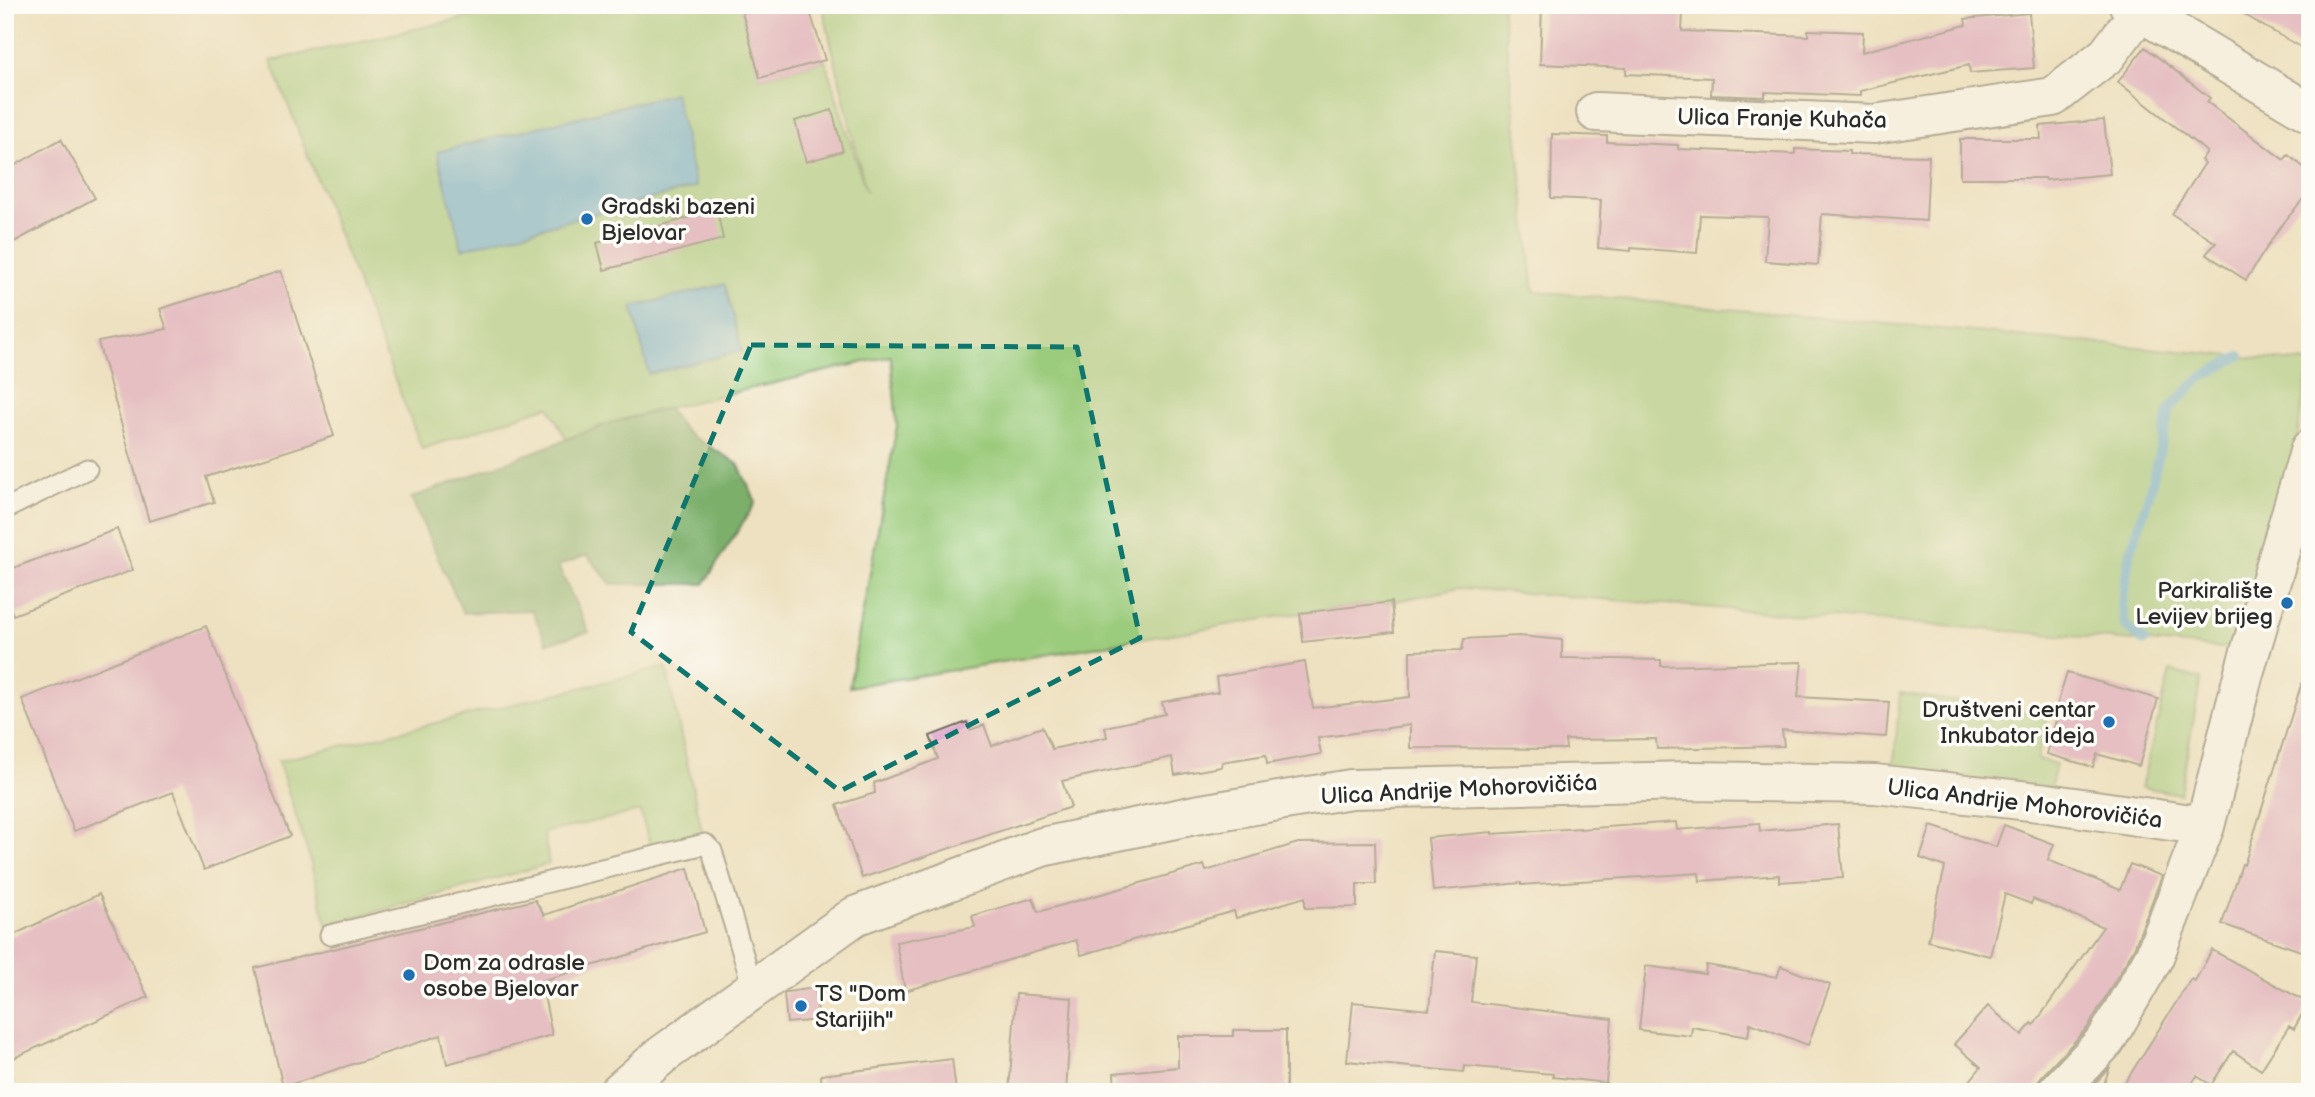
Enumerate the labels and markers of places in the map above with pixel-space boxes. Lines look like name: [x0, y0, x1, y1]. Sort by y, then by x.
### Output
place label: Gradski bazeni Bjelovar: [601, 193, 755, 247]
marker: Gradski bazeni Bjelovar: [579, 211, 595, 227]
place label: Parkiralište Levijev brijeg: [2135, 577, 2273, 631]
marker: Parkiralište Levijev brijeg: [2279, 595, 2295, 611]
place label: Društveni centar Inkubator ideja: [1922, 696, 2096, 750]
marker: Društveni centar Inkubator ideja: [2101, 714, 2117, 730]
place label: Dom za odrasle osobe Bjelovar: [423, 949, 585, 1003]
marker: Dom za odrasle osobe Bjelovar: [401, 967, 417, 983]
place label: TS "Dom Starijih": [815, 980, 906, 1034]
marker: TS "Dom Starijih": [793, 998, 809, 1014]

